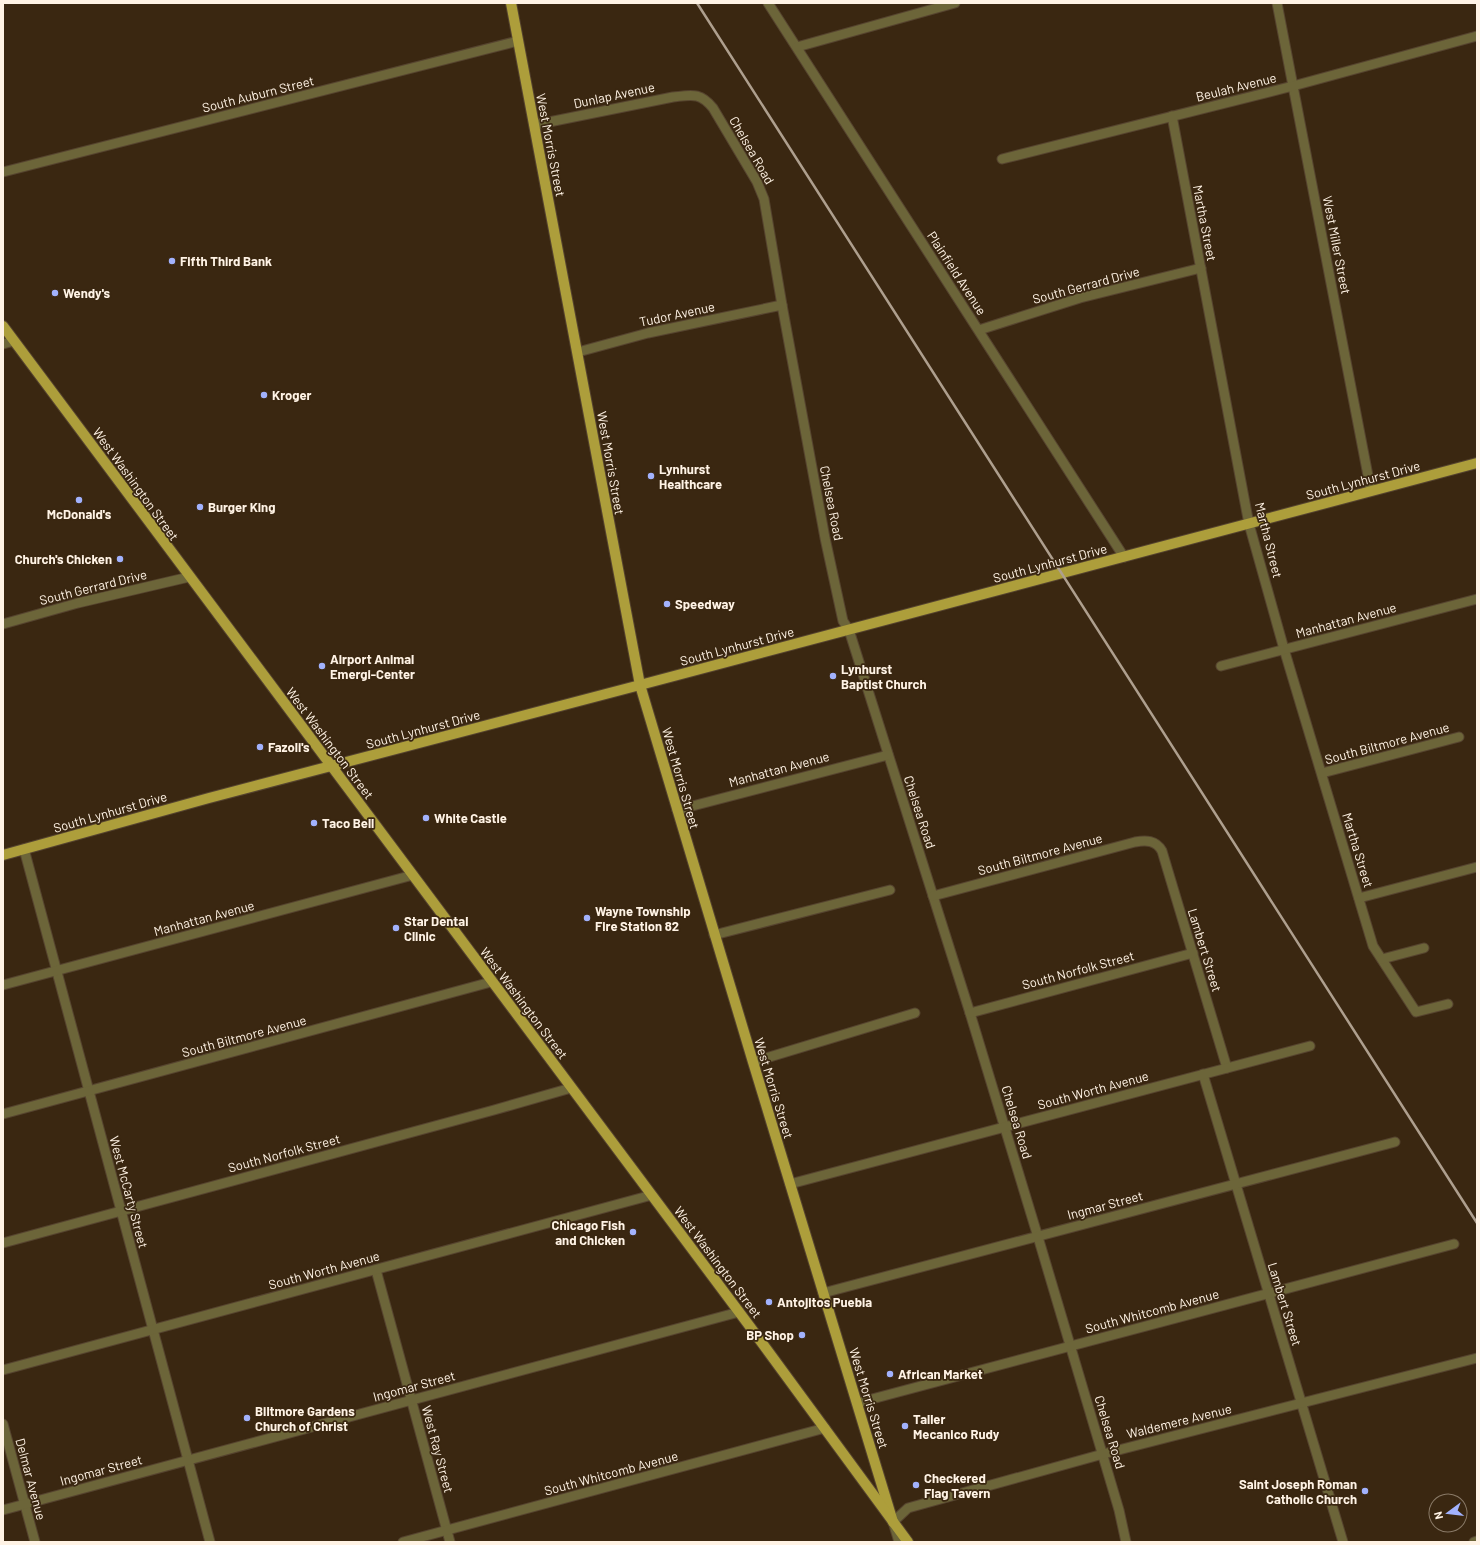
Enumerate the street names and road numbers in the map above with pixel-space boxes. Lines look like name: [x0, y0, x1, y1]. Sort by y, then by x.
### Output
street label: Beulah Avenue: [1194, 69, 1278, 105]
street label: South Auburn Street: [200, 72, 316, 116]
street label: Dunlap Avenue: [572, 79, 656, 111]
street label: West Morris Street: [533, 92, 569, 198]
street label: Chelsea Road: [726, 113, 778, 187]
street label: Martha Street: [1190, 184, 1220, 262]
street label: West Miller Street: [1320, 195, 1354, 295]
street label: Plainfield Avenue: [924, 228, 990, 318]
street label: South Gerrard Drive: [1031, 263, 1141, 307]
street label: Tudor Avenue: [638, 298, 716, 330]
street label: West Morris Street: [594, 410, 628, 516]
street label: West Washington Street: [90, 424, 182, 544]
street label: South Lynhurst Drive: [1304, 457, 1422, 503]
street label: Chelsea Road: [817, 464, 847, 542]
street label: Martha Street: [1252, 501, 1286, 579]
street label: South Lynhurst Drive: [991, 540, 1109, 586]
street label: South Gerrard Drive: [38, 566, 149, 608]
street label: Manhattan Avenue: [1294, 599, 1398, 641]
street label: South Lynhurst Drive: [678, 623, 796, 669]
street label: West Washington Street: [283, 684, 377, 802]
street label: South Lynhurst Drive: [364, 706, 482, 752]
street label: South Biltmore Avenue: [1323, 719, 1451, 767]
street label: West Morris Street: [659, 725, 703, 831]
street label: Manhattan Avenue: [727, 748, 831, 790]
street label: Chelsea Road: [901, 773, 939, 851]
street label: South Lynhurst Drive: [51, 788, 169, 836]
street label: Martha Street: [1339, 811, 1377, 889]
street label: South Biltmore Avenue: [976, 830, 1104, 878]
street label: Manhattan Avenue: [152, 897, 256, 939]
street label: Lambert Street: [1185, 906, 1225, 994]
street label: West Washington Street: [477, 944, 571, 1062]
street label: South Norfolk Street: [1020, 947, 1136, 993]
street label: South Biltmore Avenue: [180, 1012, 308, 1060]
street label: West Morris Street: [751, 1036, 797, 1140]
street label: South Worth Avenue: [1036, 1067, 1150, 1113]
street label: Chelsea Road: [998, 1083, 1036, 1161]
street label: South Norfolk Street: [226, 1130, 342, 1176]
street label: West McCarty Street: [106, 1134, 152, 1250]
street label: Ingmar Street: [1065, 1187, 1145, 1223]
street label: West Washington Street: [671, 1203, 765, 1321]
street label: South Worth Avenue: [267, 1247, 381, 1293]
street label: Lambert Street: [1265, 1260, 1305, 1348]
street label: South Whitcomb Avenue: [1083, 1285, 1221, 1337]
street label: West Morris Street: [846, 1346, 892, 1450]
street label: Ingomar Street: [371, 1367, 457, 1405]
street label: Chelsea Road: [1091, 1393, 1129, 1471]
street label: Waldemere Avenue: [1125, 1400, 1233, 1442]
street label: West Ray Street: [419, 1404, 457, 1494]
street label: Delmar Avenue: [12, 1436, 50, 1522]
street label: South Whitcomb Avenue: [542, 1447, 680, 1499]
street label: Ingomar Street: [58, 1451, 144, 1489]

